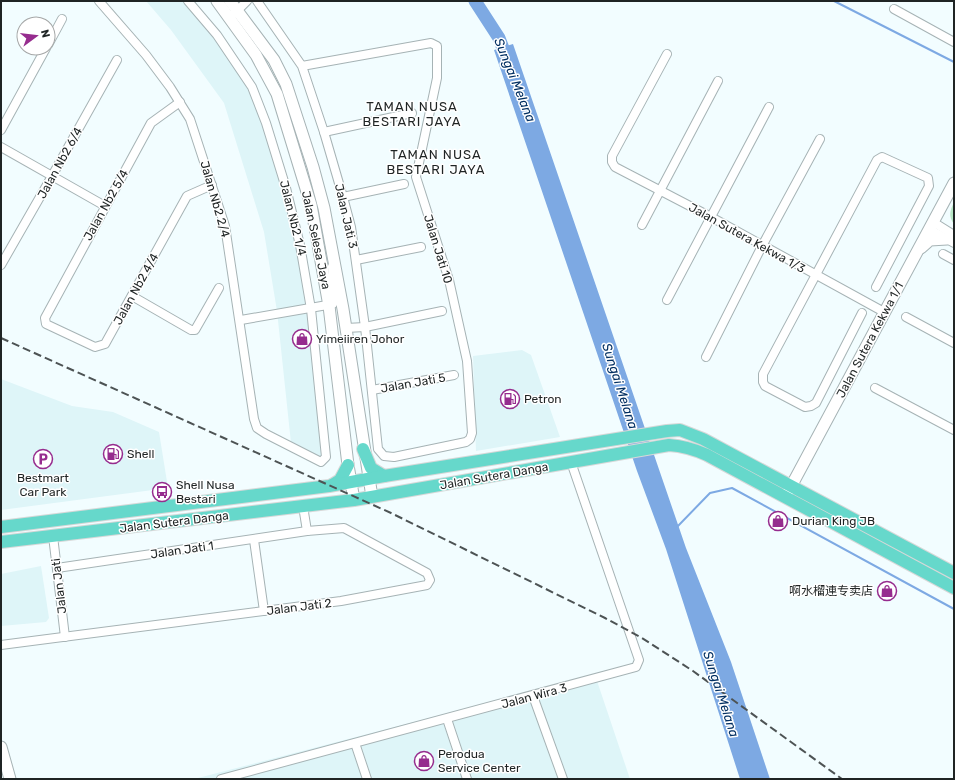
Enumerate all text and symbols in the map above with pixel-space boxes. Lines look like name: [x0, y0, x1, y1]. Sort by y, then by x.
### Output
north arrow: [16, 16, 56, 56]
text: N: [38, 28, 53, 39]
water label: Sungai Melana: [490, 36, 539, 125]
district label: TAMAN NUSA BESTARI JAYA: [362, 99, 462, 129]
street label: Jalan Nb2 6/4: [35, 125, 86, 201]
district label: TAMAN NUSA BESTARI JAYA: [386, 147, 486, 177]
street label: Jalan Nb2 2/4: [197, 159, 233, 239]
street label: Jalan Nb2 5/4: [81, 167, 132, 243]
street label: Jalan Nb2 1/4: [277, 179, 309, 258]
street label: Jalan Jati 3: [332, 182, 360, 250]
street label: Jalan Selesa Jaya: [299, 189, 333, 291]
street label: Jalan Sutera Kekwa 1/3: [686, 200, 808, 276]
street label: Jalan Jati 10: [421, 213, 455, 285]
street label: Jalan Nb2 4/4: [111, 250, 162, 327]
street label: Jalan Sutera Kekwa 1/1: [834, 280, 906, 400]
shop icon: Yimeiiren Johor: [291, 328, 313, 350]
place label: Yimeiiren Johor: [316, 332, 405, 346]
water label: Sungai Melana: [598, 341, 641, 432]
street label: Jalan Jati 5: [379, 370, 447, 396]
fuel station icon: Petron: [499, 388, 521, 410]
place label: Petron: [524, 392, 562, 406]
fuel station icon: Shell: [102, 443, 124, 465]
place label: Shell: [127, 447, 154, 461]
parking icon: Bestmart Car Park: [32, 448, 54, 470]
street label: Jalan Sutera Danga: [439, 460, 549, 492]
place label: Bestmart Car Park: [17, 471, 69, 499]
place label: Shell Nusa Bestari: [176, 478, 235, 506]
bus stop icon: Shell Nusa Bestari: [151, 481, 173, 503]
street label: Jalan Sutera Danga: [119, 508, 229, 536]
shop icon: Durian King JB: [767, 510, 789, 532]
place label: Durian King JB: [792, 514, 875, 528]
street label: Jalan Jati 1: [149, 539, 215, 561]
street label: Jalan Jati: [49, 557, 69, 614]
shop icon: 啊水榴連专卖店: [876, 580, 898, 602]
place label: 啊水榴連专卖店: [789, 584, 873, 598]
street label: Jalan Jati 2: [266, 596, 332, 618]
water label: Sungai Melana: [699, 649, 742, 740]
street label: Jalan Wira 3: [500, 681, 568, 711]
place label: Perodua Service Center: [438, 747, 521, 775]
shop icon: Perodua Service Center: [413, 750, 435, 772]

